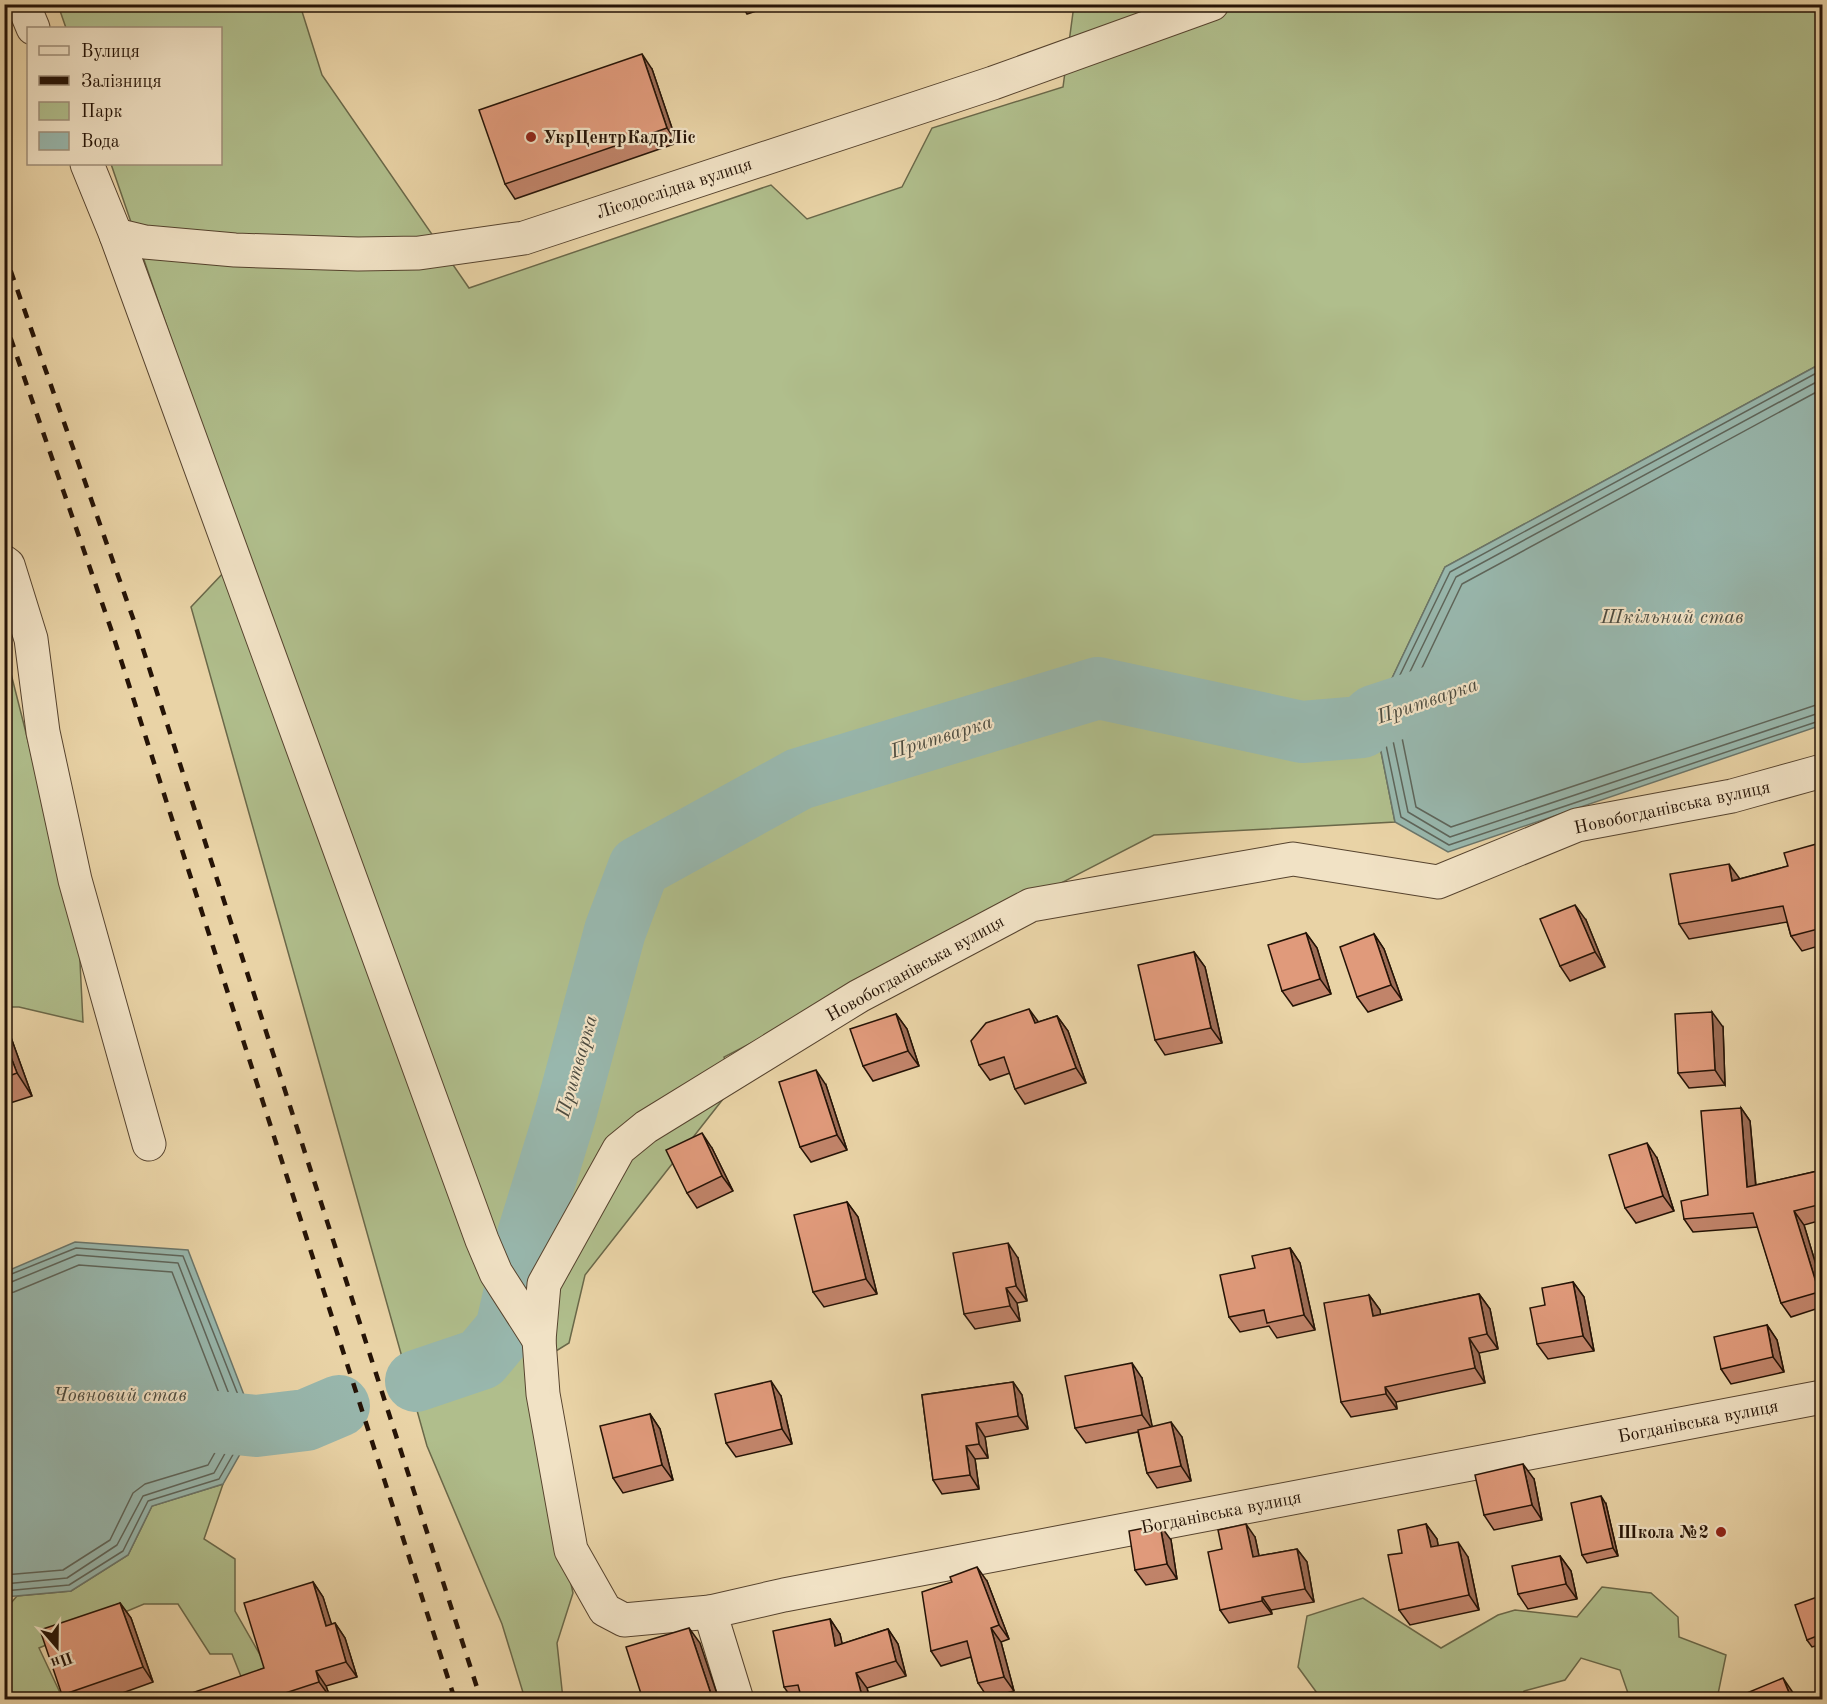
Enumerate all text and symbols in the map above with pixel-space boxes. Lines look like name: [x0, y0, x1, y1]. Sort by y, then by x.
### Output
legend: [27, 27, 222, 165]
text: Вулиця: [81, 43, 140, 61]
text: Залізниця: [81, 73, 162, 91]
text: Парк: [81, 103, 122, 121]
place label: УкрЦентрКадрЛіс: [543, 129, 696, 147]
marker: УкрЦентрКадрЛіс: [524, 130, 538, 144]
text: Вода: [81, 133, 120, 151]
street label: Лісодослідна вулиця: [594, 155, 754, 223]
water label: Шкільний став: [1599, 608, 1744, 628]
water label: Притварка: [1373, 675, 1481, 729]
water label: Притварка: [887, 713, 995, 763]
street label: Новобогданівська вулиця: [1572, 778, 1772, 838]
street label: Новобогданівська вулиця: [824, 912, 1007, 1025]
water label: Притварка: [553, 1013, 602, 1121]
water label: Човновий став: [53, 1386, 187, 1406]
street label: Богданівська вулиця: [1616, 1398, 1780, 1446]
street label: Богданівська вулиця: [1139, 1489, 1303, 1537]
place label: Школа №2: [1617, 1524, 1709, 1542]
marker: Школа №2: [1714, 1525, 1728, 1539]
north arrow: [27, 1617, 87, 1677]
text: Пн: [48, 1648, 75, 1671]

